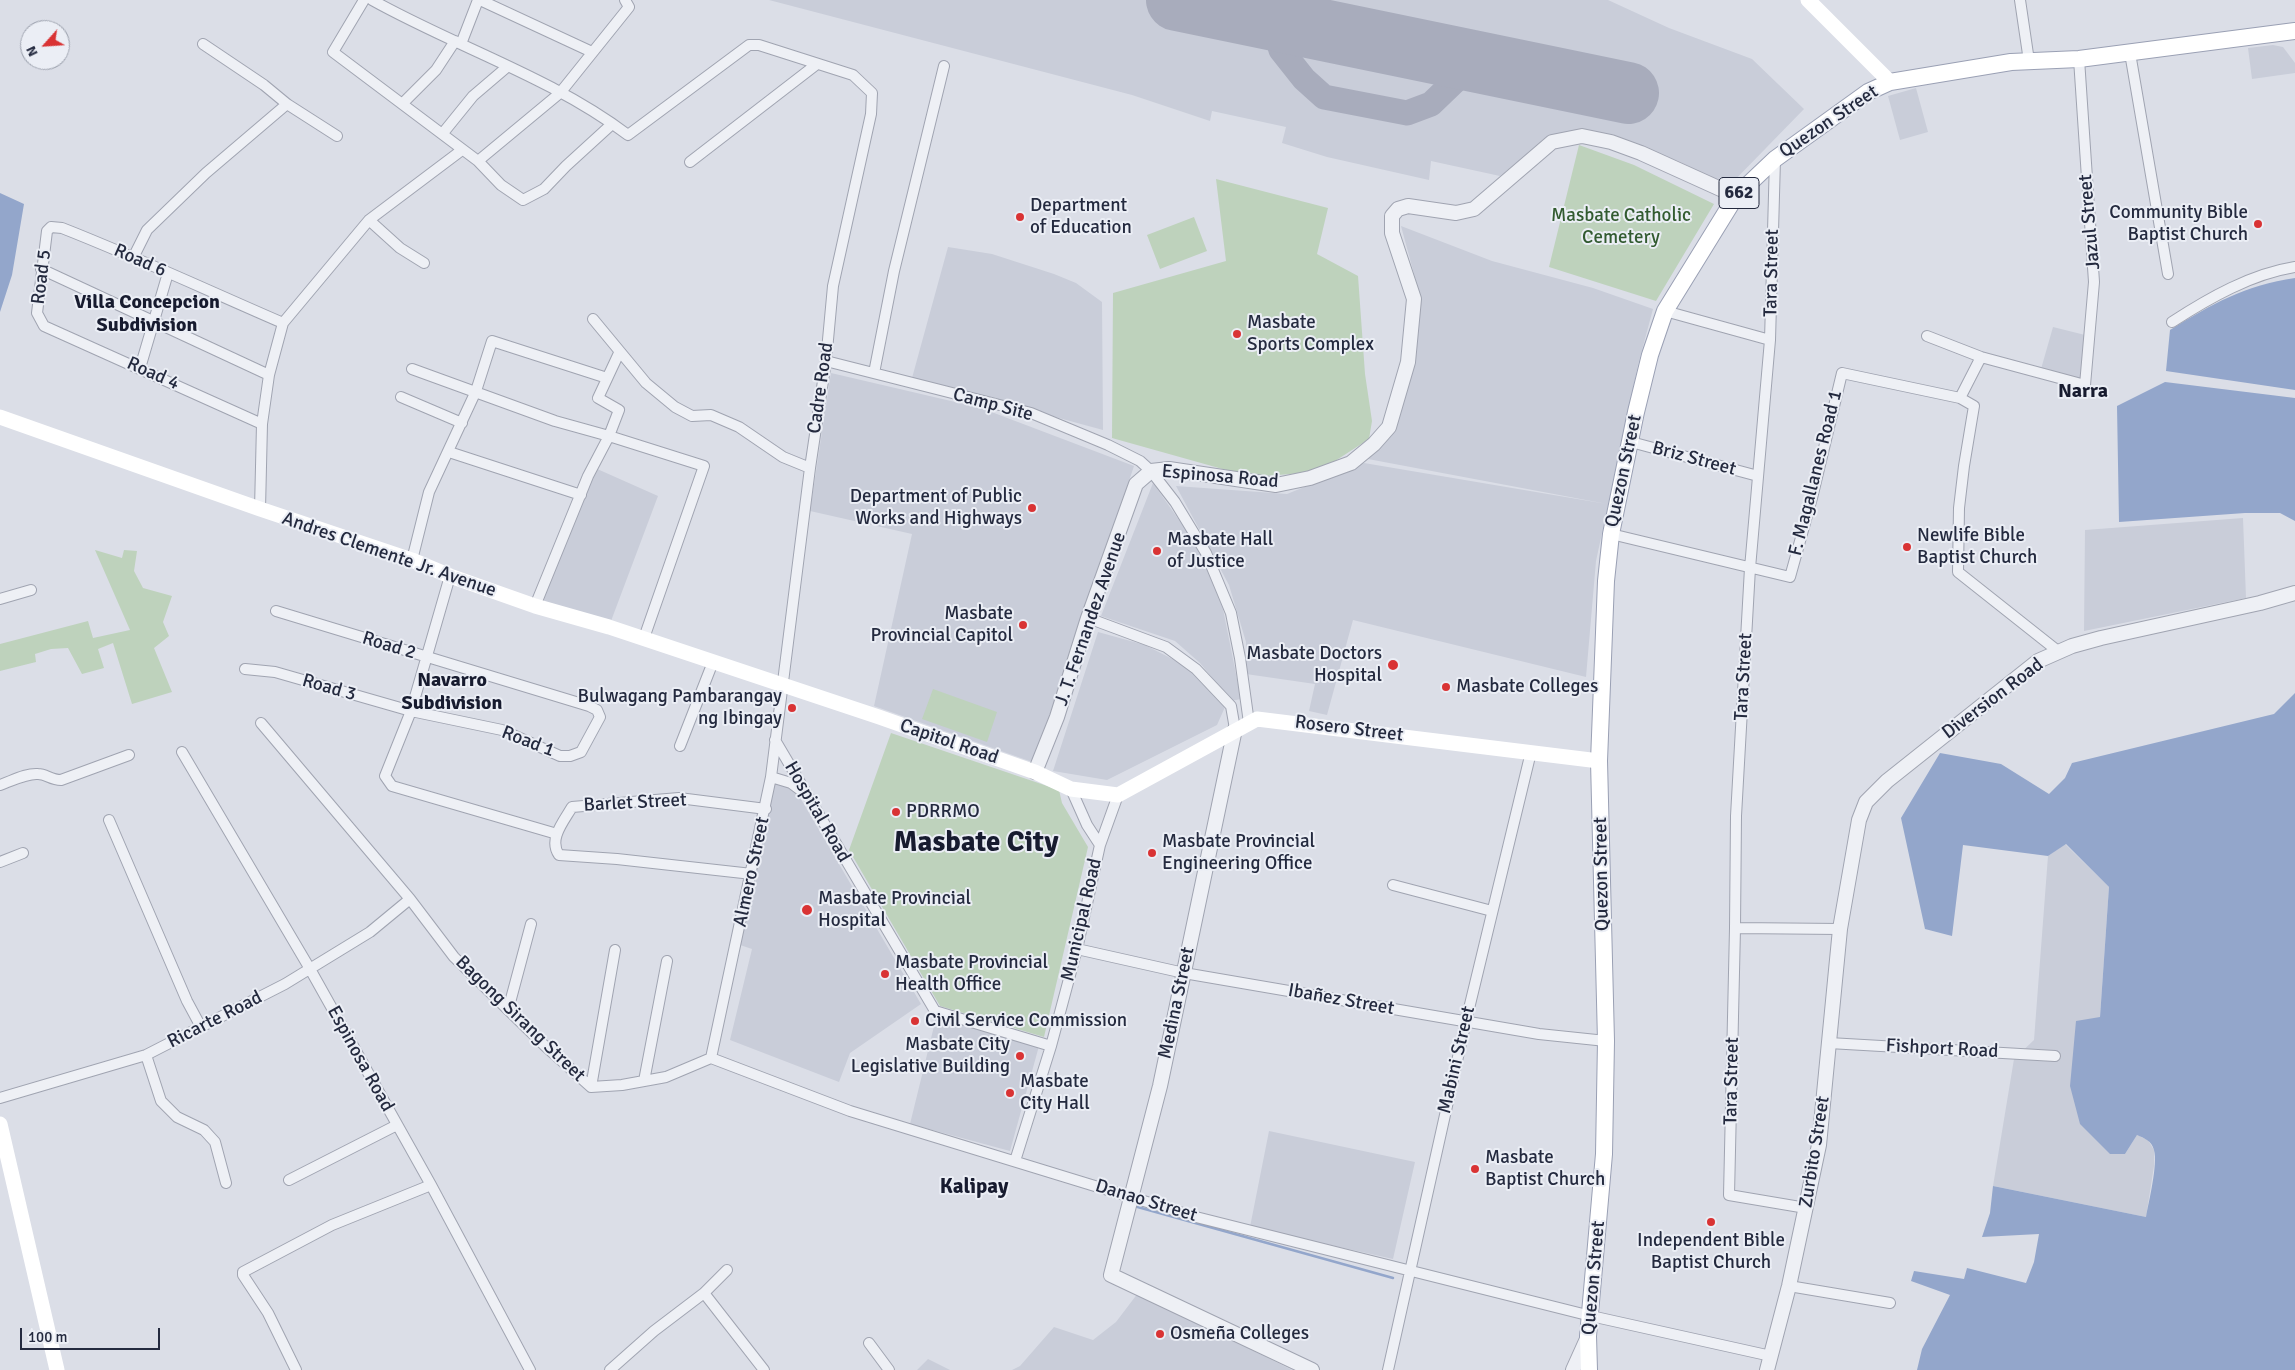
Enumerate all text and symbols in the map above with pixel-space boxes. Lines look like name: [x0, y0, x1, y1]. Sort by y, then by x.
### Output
north arrow: [20, 20, 70, 70]
text: N: [22, 43, 42, 59]
street label: Quezon Street: [1775, 81, 1883, 163]
street label: Jazul Street: [2074, 173, 2106, 271]
road number: 662: [1719, 178, 1759, 208]
place label: Department of Education: [1030, 195, 1132, 239]
place label: Community Bible Baptist Church: [2109, 202, 2248, 246]
park label: Masbate Catholic Cemetery: [1551, 205, 1691, 249]
marker: Department of Education: [1014, 211, 1026, 223]
marker: Community Bible Baptist Church: [2252, 218, 2264, 230]
street label: Tara Street: [1760, 229, 1784, 317]
street label: Road 6: [110, 239, 170, 283]
street label: Road 5: [27, 248, 57, 306]
district label: Villa Concepcion Subdivision: [74, 291, 220, 338]
place label: Masbate Sports Complex: [1247, 312, 1374, 356]
marker: Masbate Sports Complex: [1231, 328, 1243, 340]
street label: Cadre Road: [803, 341, 839, 435]
street label: Road 4: [123, 352, 183, 396]
district label: Narra: [2058, 380, 2108, 404]
street label: Camp Site: [950, 383, 1036, 427]
street label: F. Magallanes Road 1: [1784, 388, 1848, 558]
street label: Quezon Street: [1601, 413, 1647, 529]
street label: Briz Street: [1650, 437, 1738, 481]
street label: Espinosa Road: [1161, 461, 1279, 493]
place label: Department of Public Works and Highways: [850, 486, 1022, 530]
marker: Department of Public Works and Highways: [1026, 502, 1038, 514]
street label: Andres Clemente Jr. Avenue: [279, 508, 499, 602]
place label: Newlife Bible Baptist Church: [1917, 525, 2037, 569]
street label: J. T. Fernandez Avenue: [1051, 529, 1131, 709]
place label: Masbate Hall of Justice: [1167, 529, 1273, 573]
marker: Newlife Bible Baptist Church: [1901, 541, 1913, 553]
marker: Masbate Hall of Justice: [1151, 545, 1163, 557]
place label: Masbate Provincial Capitol: [871, 603, 1013, 647]
marker: Masbate Provincial Capitol: [1017, 619, 1029, 631]
street label: Road 2: [359, 627, 419, 665]
street label: Tara Street: [1730, 633, 1758, 721]
place label: Masbate Doctors Hospital: [1246, 643, 1382, 687]
street label: Diversion Road: [1938, 654, 2048, 744]
marker: Masbate Doctors Hospital: [1386, 658, 1400, 672]
street label: Road 3: [299, 669, 359, 707]
district label: Navarro Subdivision: [402, 669, 502, 716]
place label: Masbate Colleges: [1456, 676, 1598, 698]
marker: Masbate Colleges: [1440, 681, 1452, 693]
place label: Bulwagang Pambarangay ng Ibingay: [577, 686, 782, 730]
marker: Bulwagang Pambarangay ng Ibingay: [786, 702, 798, 714]
street label: Rosero Street: [1293, 711, 1405, 747]
street label: Capitol Road: [897, 714, 1001, 770]
street label: Road 1: [498, 721, 558, 763]
street label: Hospital Road: [779, 757, 855, 867]
street label: Barlet Street: [583, 789, 687, 817]
place label: PDRRMO: [906, 801, 980, 823]
marker: PDRRMO: [890, 806, 902, 818]
street label: Almero Street: [729, 815, 775, 929]
street label: Quezon Street: [1590, 817, 1614, 931]
district label: Masbate City: [893, 826, 1059, 860]
place label: Masbate Provincial Engineering Office: [1162, 831, 1315, 875]
marker: Masbate Provincial Engineering Office: [1146, 847, 1158, 859]
street label: Municipal Road: [1057, 856, 1107, 984]
place label: Masbate Provincial Hospital: [818, 888, 971, 932]
marker: Masbate Provincial Hospital: [800, 903, 814, 917]
street label: Medina Street: [1154, 945, 1200, 1061]
street label: Bagong Sirang Street: [450, 951, 590, 1087]
place label: Masbate Provincial Health Office: [895, 952, 1048, 996]
marker: Masbate Provincial Health Office: [879, 968, 891, 980]
street label: Ibañez Street: [1286, 979, 1396, 1021]
street label: Ricarte Road: [164, 986, 266, 1054]
street label: Espinosa Road: [322, 1002, 398, 1116]
street label: Mabini Street: [1434, 1004, 1480, 1116]
place label: Civil Service Commission: [925, 1010, 1127, 1032]
marker: Civil Service Commission: [909, 1015, 921, 1027]
place label: Masbate City Legislative Building: [851, 1034, 1010, 1078]
street label: Fishport Road: [1885, 1035, 1999, 1063]
street label: Tara Street: [1720, 1037, 1744, 1125]
marker: Masbate City Legislative Building: [1014, 1050, 1026, 1062]
place label: Masbate City Hall: [1020, 1071, 1090, 1115]
marker: Masbate City Hall: [1004, 1087, 1016, 1099]
street label: Zurbito Street: [1795, 1095, 1835, 1209]
place label: Masbate Baptist Church: [1485, 1147, 1605, 1191]
marker: Masbate Baptist Church: [1469, 1163, 1481, 1175]
district label: Kalipay: [940, 1174, 1008, 1200]
street label: Danao Street: [1092, 1175, 1200, 1227]
marker: Independent Bible Baptist Church: [1705, 1216, 1717, 1228]
street label: Quezon Street: [1578, 1220, 1610, 1336]
place label: Independent Bible Baptist Church: [1637, 1230, 1785, 1274]
scale bar: [22, 1318, 162, 1350]
place label: Osmeña Colleges: [1170, 1323, 1309, 1345]
text: 100 m: [28, 1328, 68, 1346]
marker: Osmeña Colleges: [1154, 1328, 1166, 1340]

